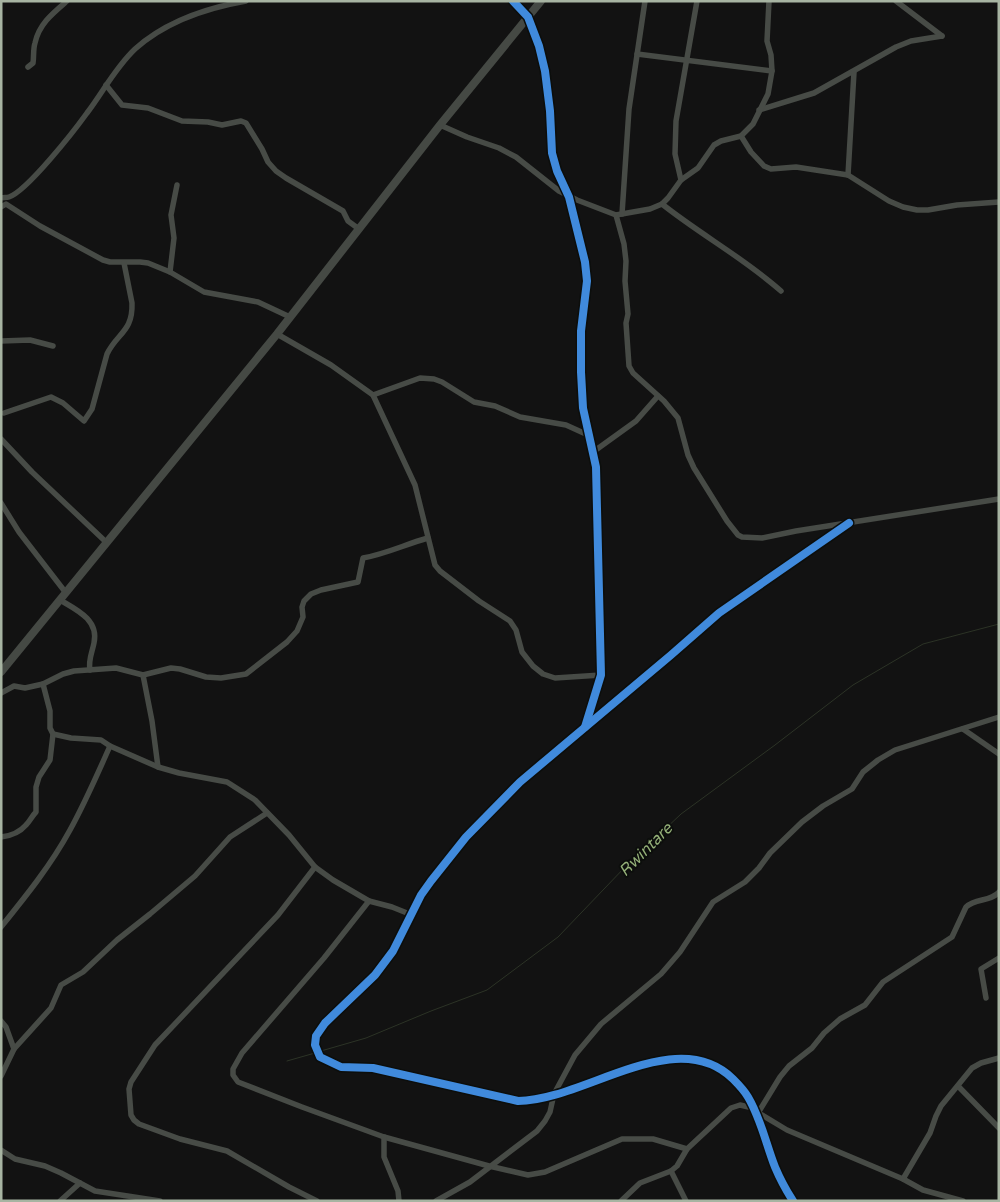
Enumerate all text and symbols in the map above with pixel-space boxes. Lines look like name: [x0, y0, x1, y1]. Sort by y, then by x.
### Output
water label: Rwintare: [615, 818, 677, 881]

